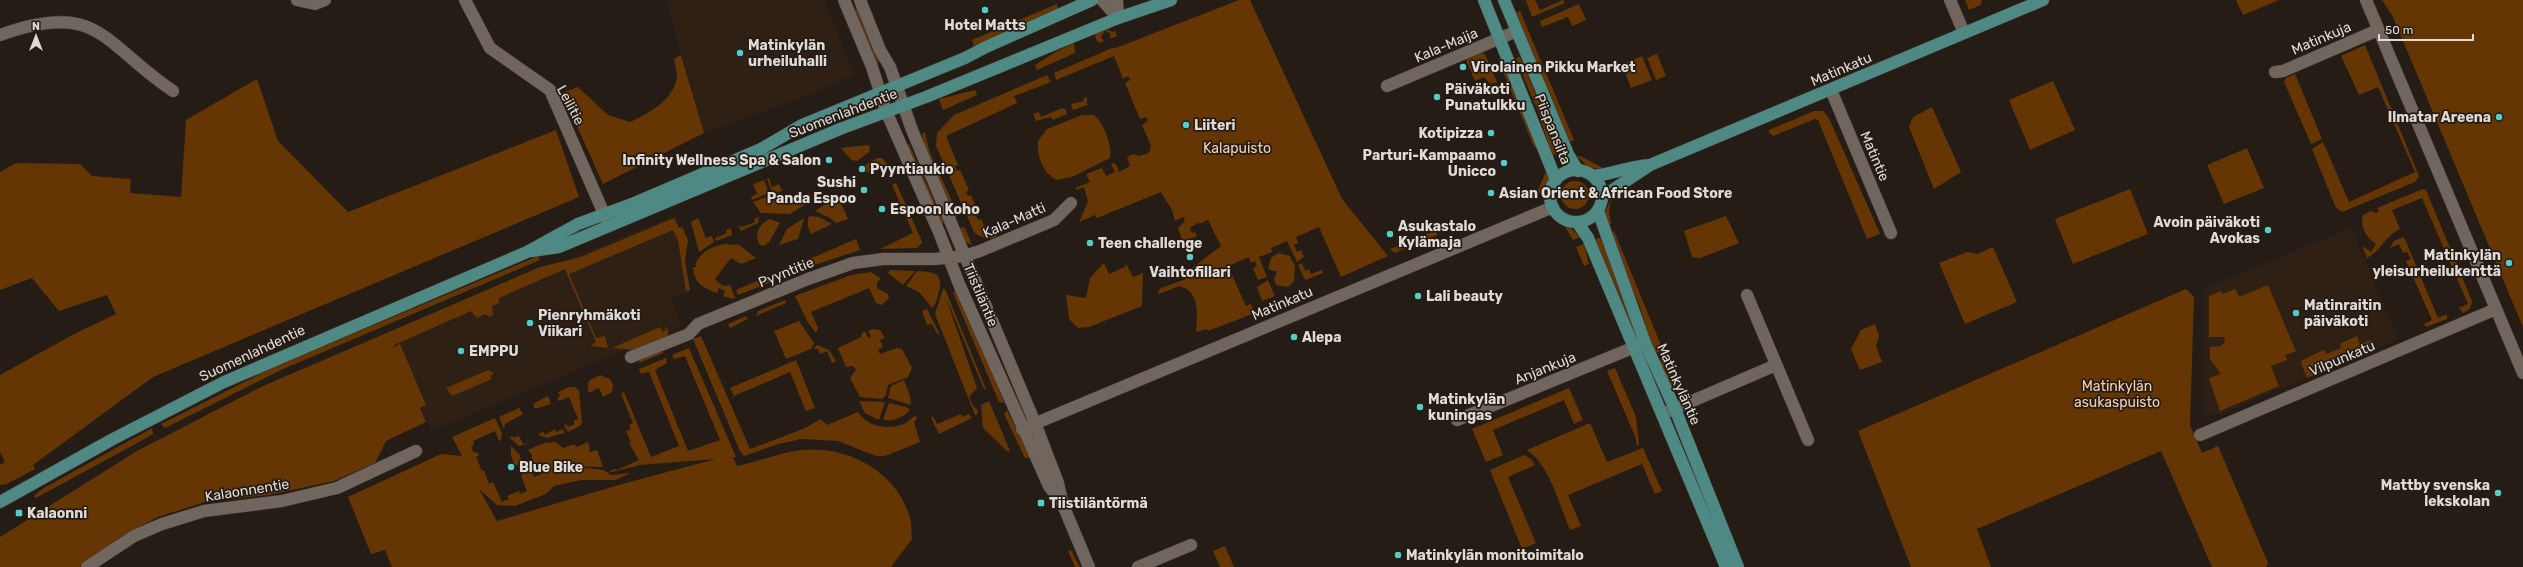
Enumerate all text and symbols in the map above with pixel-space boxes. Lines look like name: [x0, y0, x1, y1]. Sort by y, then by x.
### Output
marker: Hotel Matts: [980, 5, 990, 15]
north arrow: [16, 16, 56, 56]
scale bar: [2379, 16, 2473, 42]
place label: Hotel Matts: [944, 17, 1026, 34]
street label: Matinkuja: [2289, 18, 2354, 59]
text: N: [32, 20, 40, 33]
text: 50 m: [2385, 23, 2413, 37]
street label: Kala-Maija: [1412, 24, 1481, 66]
place label: Matinkylän urheiluhalli: [748, 37, 827, 70]
marker: Matinkylän urheiluhalli: [735, 48, 745, 58]
street label: Matinkatu: [1808, 49, 1874, 90]
place label: Virolainen Pikku Market: [1471, 59, 1636, 76]
marker: Virolainen Pikku Market: [1458, 62, 1468, 72]
place label: Päiväkoti Punatulkku: [1445, 81, 1525, 114]
street label: Leilitie: [553, 82, 588, 128]
street label: Suomenlahdentie: [787, 85, 900, 142]
street label: Piispansilta: [1531, 91, 1574, 167]
marker: Päiväkoti Punatulkku: [1432, 92, 1442, 102]
place label: Ilmatar Areena: [2388, 109, 2491, 126]
marker: Ilmatar Areena: [2494, 112, 2504, 122]
place label: Liiteri: [1194, 117, 1236, 134]
marker: Liiteri: [1181, 120, 1191, 130]
place label: Kotipizza: [1418, 125, 1483, 142]
marker: Kotipizza: [1486, 128, 1496, 138]
street label: Matintie: [1856, 129, 1893, 184]
park label: Kalapuisto: [1203, 140, 1271, 157]
place label: Parturi-Kampaamo Unicco: [1363, 147, 1496, 180]
place label: Infinity Wellness Spa & Salon: [622, 152, 821, 169]
marker: Infinity Wellness Spa & Salon: [824, 155, 834, 165]
marker: Parturi-Kampaamo Unicco: [1499, 158, 1509, 168]
place label: Pyyntiaukio: [870, 161, 954, 178]
marker: Pyyntiaukio: [857, 164, 867, 174]
place label: Sushi Panda Espoo: [767, 174, 856, 207]
marker: Sushi Panda Espoo: [859, 185, 869, 195]
place label: Asian Orient & African Food Store: [1499, 185, 1732, 202]
marker: Asian Orient & African Food Store: [1486, 188, 1496, 198]
street label: Kala-Matti: [980, 199, 1048, 242]
place label: Espoon Koho: [890, 201, 980, 218]
marker: Espoon Koho: [877, 204, 887, 214]
place label: Avoin päiväkoti Avokas: [2154, 214, 2260, 247]
place label: Asukastalo Kylämaja: [1398, 218, 1476, 251]
marker: Avoin päiväkoti Avokas: [2263, 225, 2273, 235]
marker: Asukastalo Kylämaja: [1385, 229, 1395, 239]
place label: Teen challenge: [1098, 235, 1202, 252]
marker: Teen challenge: [1085, 238, 1095, 248]
place label: Matinkylän yleisurheilukenttä: [2372, 247, 2501, 280]
marker: Vaihtofillari: [1185, 252, 1195, 262]
street label: Pyyntitie: [756, 254, 817, 291]
marker: Matinkylän yleisurheilukenttä: [2504, 258, 2514, 268]
street label: Tiistiläntie: [960, 261, 1002, 330]
place label: Vaihtofillari: [1149, 264, 1231, 281]
street label: Matinkatu: [1249, 283, 1315, 324]
place label: Lali beauty: [1426, 288, 1504, 305]
marker: Lali beauty: [1413, 291, 1423, 301]
place label: Matinraitin päiväkoti: [2304, 297, 2381, 330]
place label: Pienryhmäkoti Viikari: [538, 307, 641, 340]
marker: Matinraitin päiväkoti: [2291, 308, 2301, 318]
marker: Pienryhmäkoti Viikari: [525, 318, 535, 328]
street label: Suomenlahdentie: [197, 321, 308, 385]
place label: Alepa: [1302, 329, 1341, 346]
marker: Alepa: [1289, 332, 1299, 342]
street label: Vilpunkatu: [2307, 337, 2378, 380]
street label: Matinkyläntie: [1653, 341, 1704, 428]
place label: EMPPU: [469, 343, 519, 360]
marker: EMPPU: [456, 346, 466, 356]
street label: Anjankuja: [1512, 348, 1578, 388]
park label: Matinkylän asukaspuisto: [2074, 378, 2160, 411]
place label: Matinkylän kuningas: [1428, 391, 1505, 424]
marker: Matinkylän kuningas: [1415, 402, 1425, 412]
place label: Blue Bike: [519, 459, 583, 476]
marker: Blue Bike: [506, 462, 516, 472]
street label: Kalaonnentie: [204, 475, 291, 506]
place label: Mattby svenska lekskolan: [2381, 477, 2490, 510]
marker: Mattby svenska lekskolan: [2493, 488, 2503, 498]
place label: Tiistiläntörmä: [1049, 495, 1148, 512]
marker: Tiistiläntörmä: [1036, 498, 1046, 508]
place label: Kalaonni: [27, 505, 87, 522]
marker: Kalaonni: [14, 508, 24, 518]
place label: Matinkylän monitoimitalo: [1406, 547, 1584, 564]
marker: Matinkylän monitoimitalo: [1393, 550, 1403, 560]

